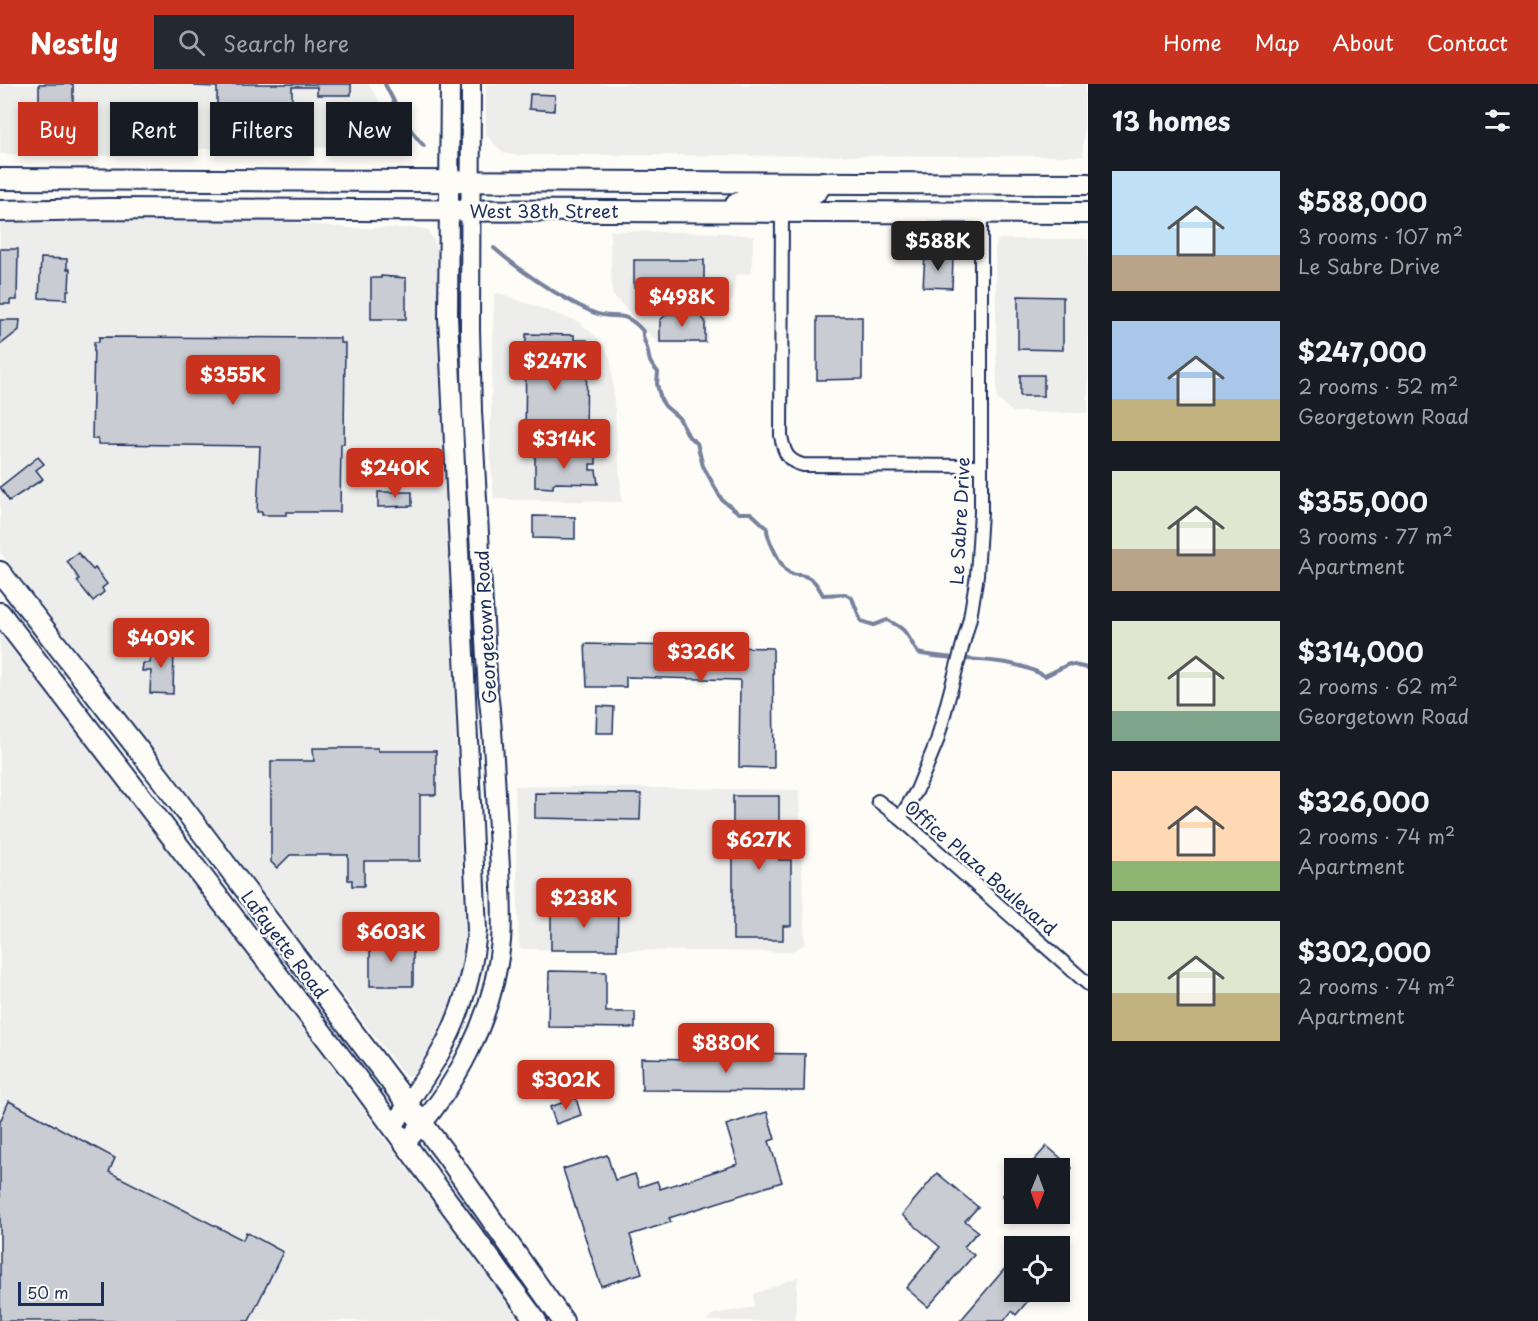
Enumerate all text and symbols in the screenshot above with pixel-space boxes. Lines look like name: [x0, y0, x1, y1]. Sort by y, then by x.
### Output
search box: [154, 15, 574, 69]
text: Nestly: [30, 21, 118, 64]
icon: search: [175, 26, 208, 59]
text: Search here: [223, 26, 349, 59]
text: Home: [1163, 26, 1222, 58]
text: Map: [1255, 26, 1300, 58]
text: About: [1333, 26, 1394, 58]
text: Contact: [1427, 26, 1508, 58]
text: 13 homes: [1112, 101, 1230, 140]
chip: Buy: [18, 102, 98, 156]
chip: Rent: [110, 102, 198, 156]
chip: Filters: [210, 102, 314, 156]
chip: New: [326, 102, 412, 156]
icon: filters: [1481, 104, 1514, 137]
text: $588,000: [1298, 182, 1427, 221]
icon: home: [1160, 195, 1232, 267]
street label: West 38th Street: [469, 197, 619, 224]
pin: $588K: [896, 221, 980, 272]
text: 3 rooms · 107 m²: [1298, 221, 1463, 251]
text: $588K: [905, 225, 971, 255]
text: Le Sabre Drive: [1298, 251, 1440, 281]
pin: $498K: [640, 277, 724, 328]
text: $498K: [649, 281, 715, 311]
text: $247,000: [1298, 332, 1426, 371]
pin: $247K: [513, 341, 597, 392]
text: $247K: [523, 345, 587, 375]
icon: home: [1160, 345, 1232, 417]
pin: $355K: [191, 355, 275, 406]
text: $355K: [200, 359, 266, 389]
text: 2 rooms · 52 m²: [1298, 371, 1458, 401]
text: Georgetown Road: [1298, 401, 1469, 431]
pin: $314K: [522, 419, 606, 470]
text: $314K: [532, 423, 596, 453]
pin: $240K: [353, 448, 437, 499]
text: $240K: [360, 452, 430, 482]
street label: Le Sabre Drive: [942, 456, 976, 586]
text: $355,000: [1298, 482, 1428, 521]
icon: home: [1160, 495, 1232, 567]
text: 3 rooms · 77 m²: [1298, 521, 1453, 551]
street label: Georgetown Road: [467, 549, 503, 705]
text: Apartment: [1298, 551, 1405, 581]
pin: $409K: [119, 618, 203, 669]
text: $409K: [127, 622, 195, 652]
pin: $326K: [659, 632, 743, 683]
text: $314,000: [1298, 632, 1424, 671]
text: $326K: [667, 636, 735, 666]
icon: home: [1160, 645, 1232, 717]
text: 2 rooms · 62 m²: [1298, 671, 1458, 701]
text: Georgetown Road: [1298, 701, 1469, 731]
text: $326,000: [1298, 782, 1430, 821]
street label: Office Plaza Boulevard: [899, 793, 1063, 941]
icon: home: [1160, 795, 1232, 867]
pin: $627K: [717, 820, 801, 871]
text: 2 rooms · 74 m²: [1298, 821, 1455, 851]
text: $627K: [726, 824, 792, 854]
text: Apartment: [1298, 851, 1405, 881]
pin: $238K: [542, 878, 626, 929]
text: $238K: [550, 882, 618, 912]
street label: Lafayette Road: [235, 884, 335, 1004]
pin: $603K: [349, 912, 433, 963]
text: $603K: [356, 916, 426, 946]
text: $302,000: [1298, 932, 1431, 971]
icon: home: [1160, 945, 1232, 1017]
text: 2 rooms · 74 m²: [1298, 971, 1455, 1001]
text: Apartment: [1298, 1001, 1405, 1031]
pin: $880K: [684, 1023, 768, 1074]
text: $880K: [692, 1027, 760, 1057]
pin: $302K: [524, 1060, 608, 1111]
text: $302K: [531, 1064, 601, 1094]
north arrow: [1004, 1158, 1070, 1224]
map controls: [1004, 1158, 1070, 1302]
button: locate: [1004, 1236, 1070, 1302]
scale bar: [18, 1279, 104, 1306]
text: 50 m: [27, 1280, 68, 1304]

